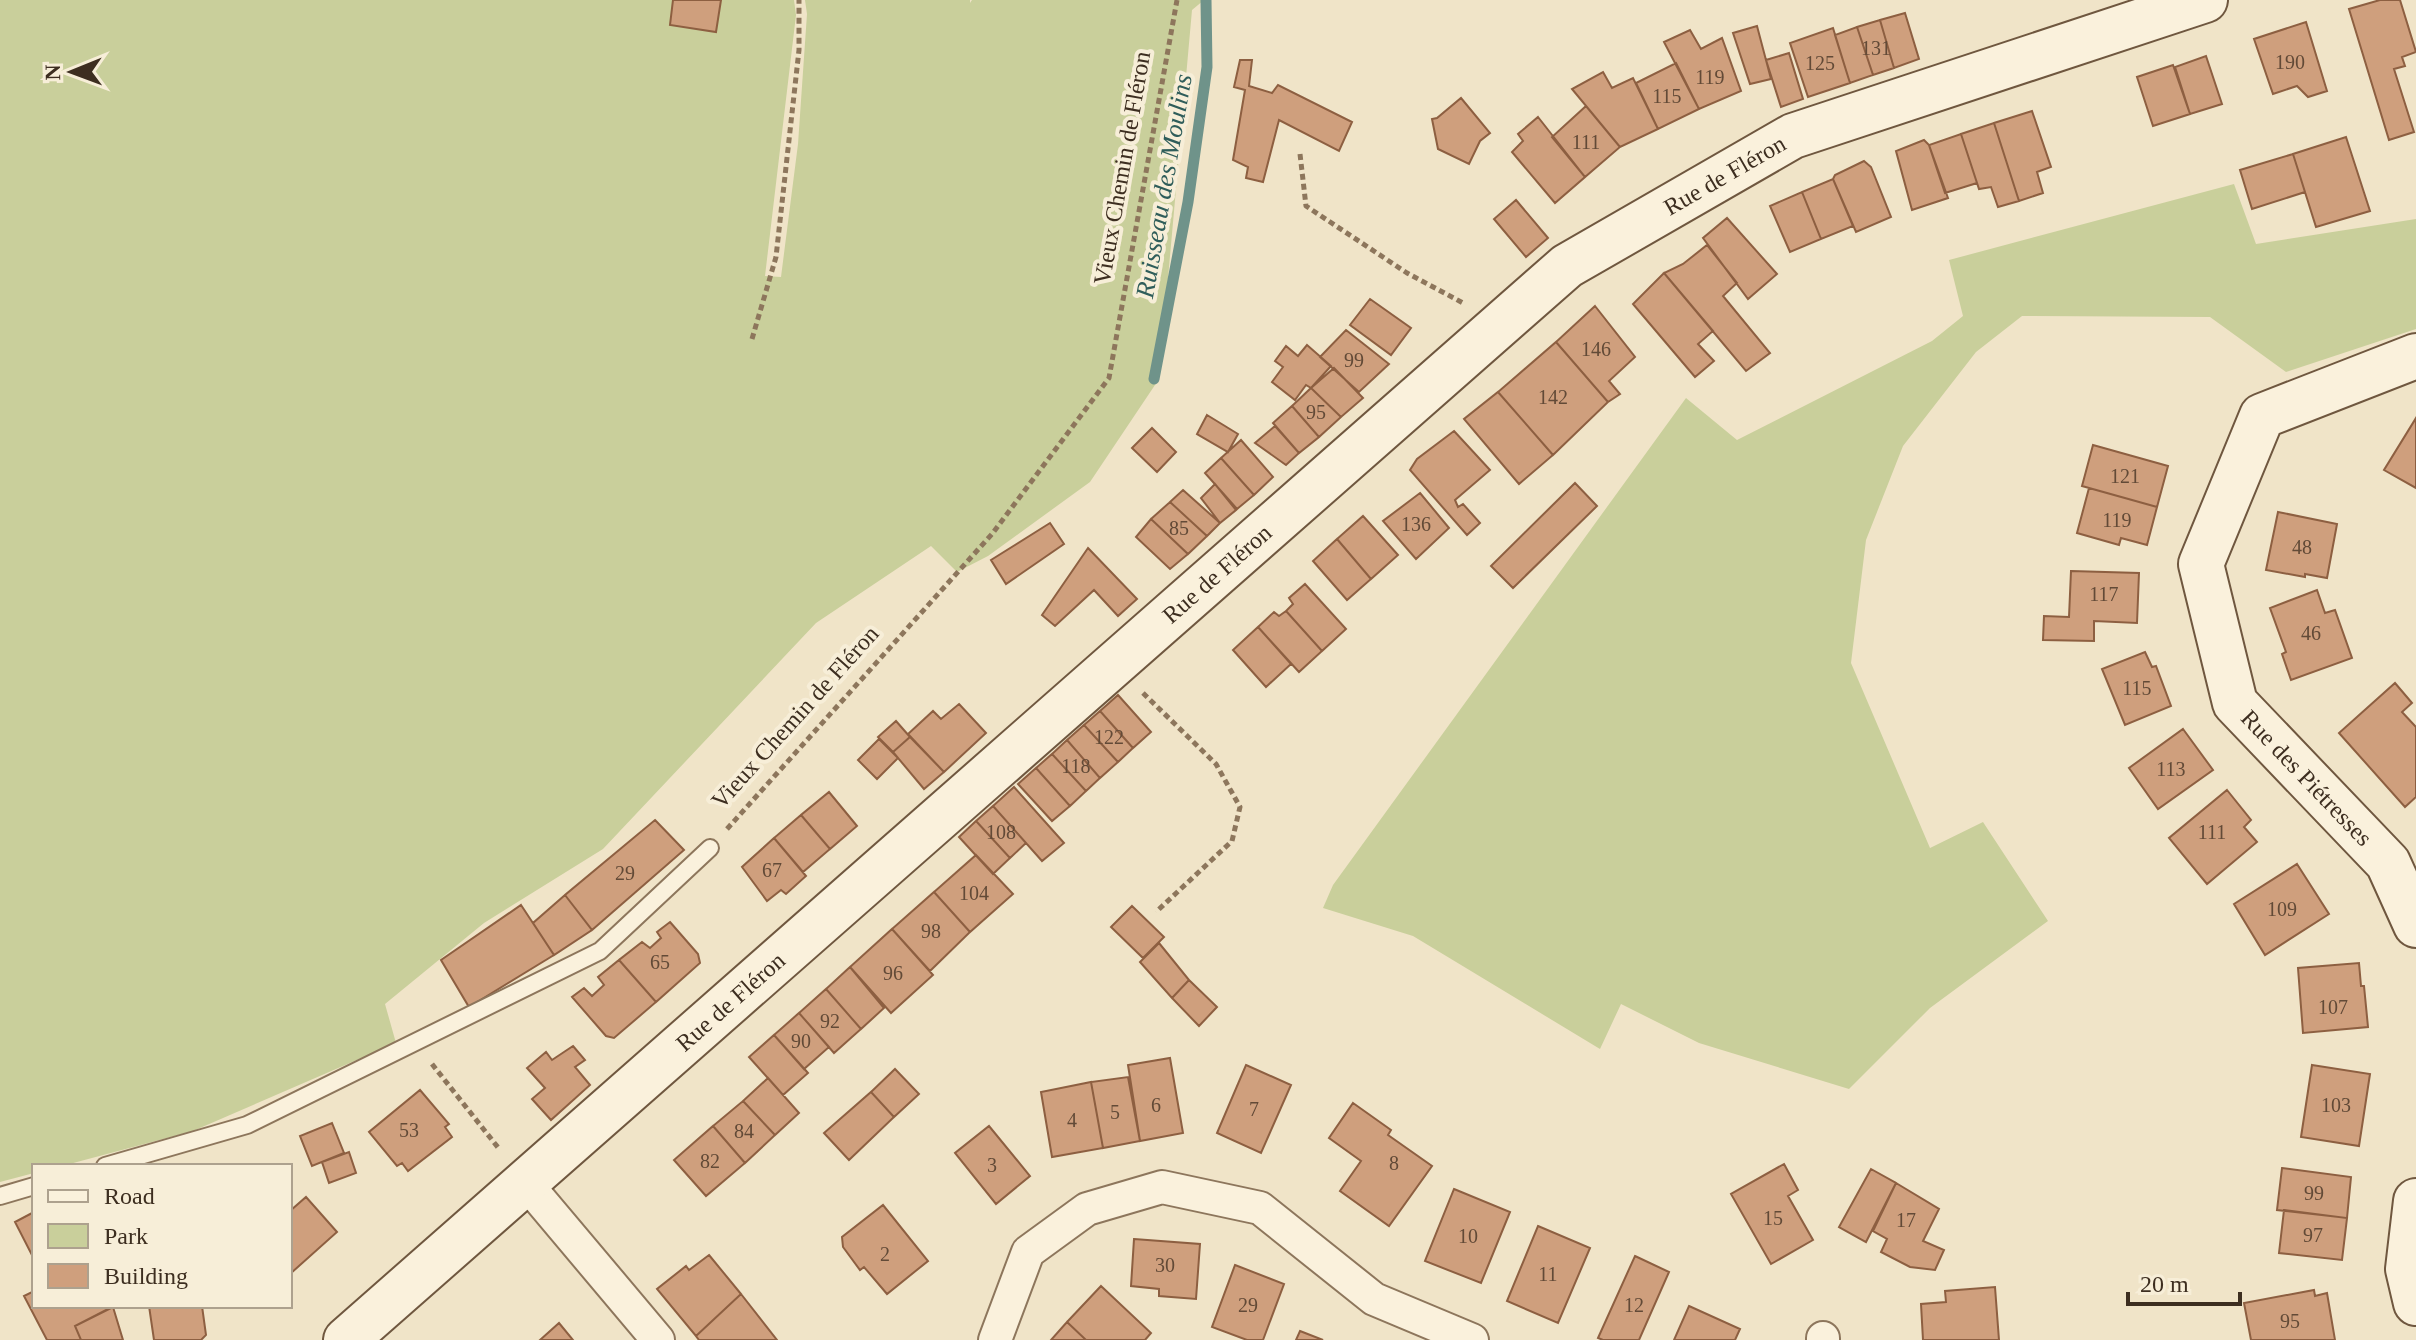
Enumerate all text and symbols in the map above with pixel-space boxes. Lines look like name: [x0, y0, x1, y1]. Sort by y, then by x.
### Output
north arrow: [32, 32, 112, 112]
house number: 131: [1861, 37, 1891, 59]
street label: Vieux Chemin de Fléron: [1089, 49, 1155, 287]
house number: 190: [2275, 51, 2305, 73]
house number: 125: [1805, 52, 1835, 74]
text: N: [40, 64, 65, 81]
house number: 119: [1695, 66, 1725, 88]
water label: Ruisseau des Moulins: [1130, 72, 1198, 301]
house number: 115: [1652, 85, 1682, 107]
street label: Rue de Fléron: [1659, 130, 1790, 220]
house number: 111: [1572, 131, 1600, 153]
house number: 146: [1581, 338, 1611, 360]
house number: 99: [1344, 349, 1364, 371]
house number: 142: [1538, 386, 1568, 408]
house number: 95: [1306, 401, 1326, 423]
house number: 121: [2110, 465, 2140, 487]
house number: 119: [2102, 509, 2132, 531]
house number: 136: [1401, 513, 1431, 535]
house number: 85: [1169, 517, 1189, 539]
street label: Rue de Fléron: [1157, 519, 1277, 629]
house number: 48: [2292, 536, 2312, 558]
house number: 117: [2089, 583, 2119, 605]
street label: Vieux Chemin de Fléron: [706, 620, 884, 814]
house number: 46: [2301, 622, 2321, 644]
house number: 115: [2122, 677, 2152, 699]
street label: Rue des Piétresses: [2236, 705, 2377, 851]
house number: 122: [1094, 726, 1124, 748]
house number: 118: [1061, 755, 1091, 777]
house number: 113: [2156, 758, 2186, 780]
house number: 108: [986, 821, 1016, 843]
house number: 111: [2198, 821, 2226, 843]
house number: 67: [762, 859, 782, 881]
house number: 29: [615, 862, 635, 884]
house number: 104: [959, 882, 989, 904]
house number: 109: [2267, 898, 2297, 920]
house number: 98: [921, 920, 941, 942]
street label: Rue de Fléron: [671, 947, 790, 1057]
house number: 65: [650, 951, 670, 973]
house number: 96: [883, 962, 903, 984]
house number: 107: [2318, 996, 2348, 1018]
house number: 92: [820, 1010, 840, 1032]
house number: 90: [791, 1030, 811, 1052]
house number: 6: [1151, 1094, 1161, 1116]
house number: 103: [2321, 1094, 2351, 1116]
house number: 7: [1249, 1098, 1259, 1120]
house number: 5: [1110, 1101, 1120, 1123]
house number: 4: [1067, 1109, 1077, 1131]
house number: 53: [399, 1119, 419, 1141]
house number: 84: [734, 1120, 754, 1142]
house number: 82: [700, 1150, 720, 1172]
house number: 8: [1389, 1152, 1399, 1174]
house number: 3: [987, 1154, 997, 1176]
legend: [32, 1164, 292, 1308]
house number: 99: [2304, 1182, 2324, 1204]
text: Road: [104, 1183, 155, 1209]
house number: 15: [1763, 1207, 1783, 1229]
house number: 17: [1896, 1209, 1916, 1231]
text: Park: [104, 1223, 148, 1249]
house number: 97: [2303, 1224, 2323, 1246]
house number: 10: [1458, 1225, 1478, 1247]
house number: 2: [880, 1243, 890, 1265]
house number: 30: [1155, 1254, 1175, 1276]
scale bar: [2128, 1256, 2240, 1306]
text: Building: [104, 1263, 188, 1289]
house number: 11: [1538, 1263, 1558, 1285]
text: 20 m: [2140, 1271, 2189, 1297]
house number: 29: [1238, 1294, 1258, 1316]
house number: 12: [1624, 1294, 1644, 1316]
house number: 95: [2280, 1310, 2300, 1332]

